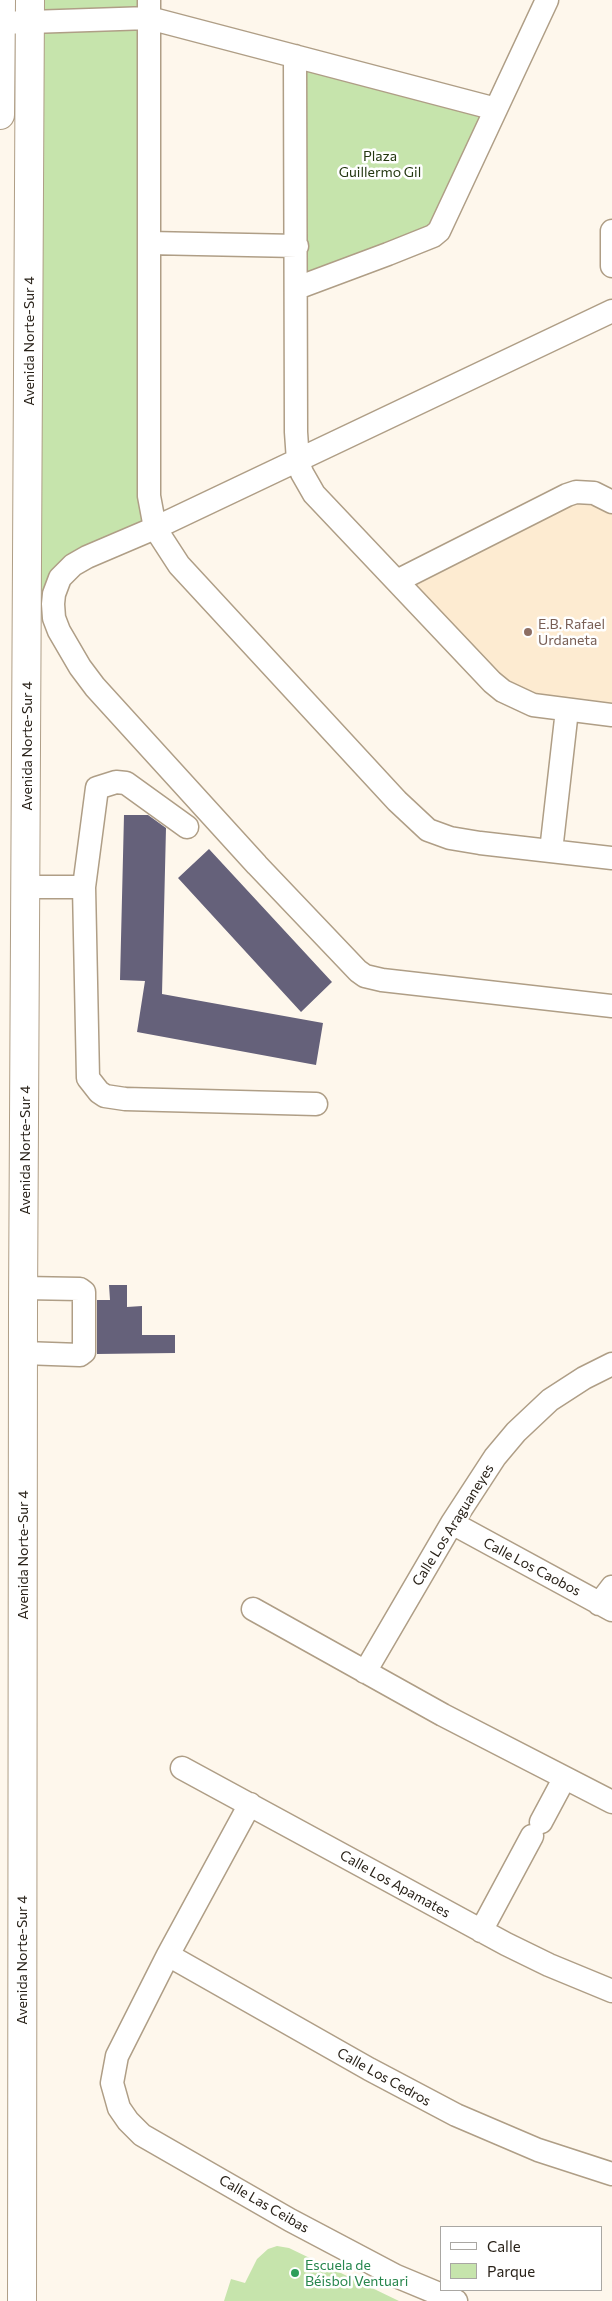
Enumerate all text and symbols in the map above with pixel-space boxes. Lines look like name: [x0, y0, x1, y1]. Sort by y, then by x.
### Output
park label: Plaza Guillermo Gil: [339, 148, 421, 180]
street label: Avenida Norte-Sur 4: [21, 276, 37, 406]
place label: E.B. Rafael Urdaneta: [538, 616, 605, 648]
marker: E.B. Rafael Urdaneta: [522, 626, 534, 638]
street label: Avenida Norte-Sur 4: [19, 681, 35, 811]
street label: Avenida Norte-Sur 4: [17, 1085, 33, 1215]
street label: Calle Los Araguaneyes: [409, 1461, 497, 1589]
street label: Avenida Norte-Sur 4: [15, 1490, 31, 1620]
street label: Calle Los Caobos: [481, 1534, 583, 1600]
street label: Calle Los Apamates: [337, 1847, 453, 1921]
street label: Avenida Norte-Sur 4: [14, 1895, 30, 2025]
street label: Calle Los Cedros: [334, 2044, 434, 2110]
street label: Calle Las Ceibas: [216, 2171, 312, 2237]
legend: [440, 2226, 602, 2291]
text: Calle: [487, 2237, 521, 2255]
place label: Escuela de Béisbol Ventuari: [305, 2257, 408, 2290]
text: Parque: [487, 2262, 535, 2280]
marker: Escuela de Béisbol Ventuari: [289, 2267, 301, 2279]

